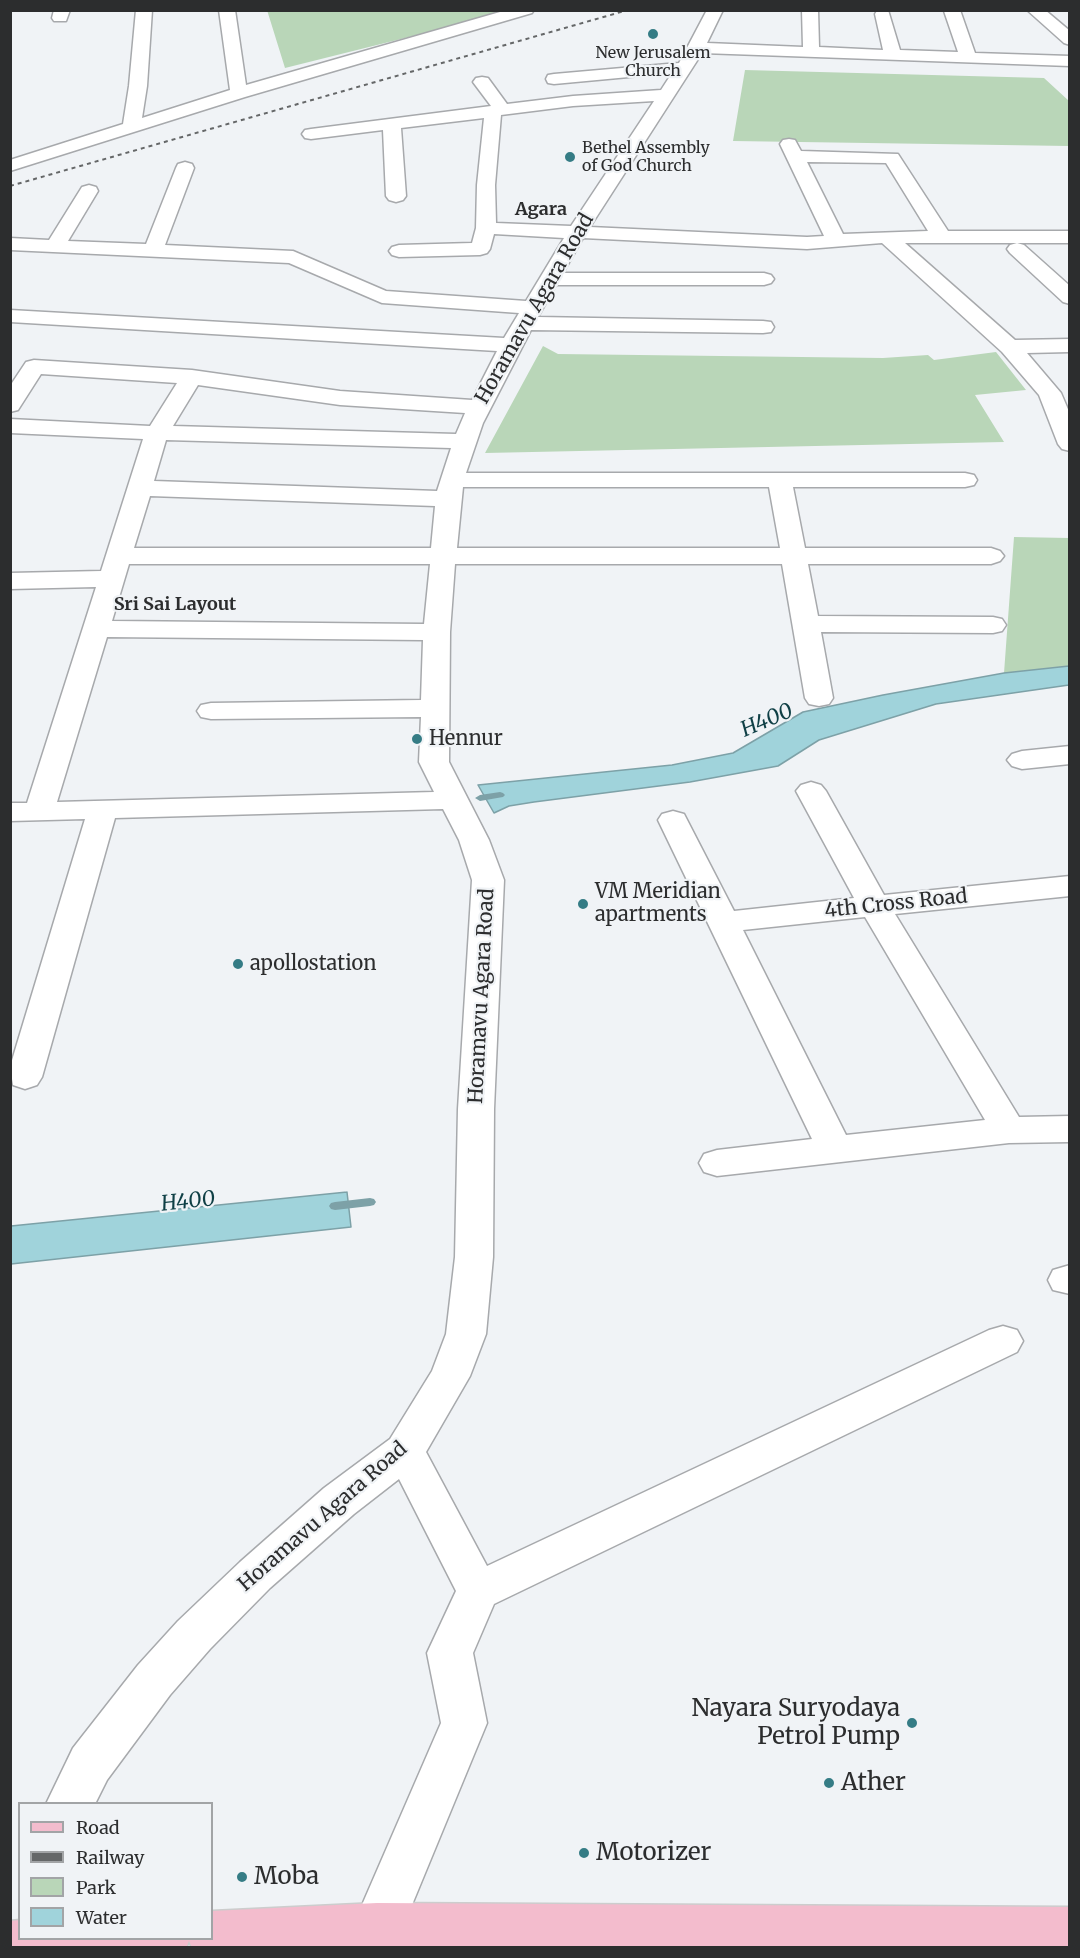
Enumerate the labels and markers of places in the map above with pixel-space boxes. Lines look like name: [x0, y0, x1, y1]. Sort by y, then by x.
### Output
marker: New Jerusalem Church: [646, 27, 660, 41]
place label: New Jerusalem Church: [595, 43, 711, 81]
place label: Bethel Assembly of God Church: [582, 138, 710, 176]
marker: Bethel Assembly of God Church: [563, 150, 577, 164]
place label: Hennur: [429, 727, 503, 751]
marker: Hennur: [410, 732, 424, 746]
place label: VM Meridian apartments: [595, 880, 721, 927]
marker: VM Meridian apartments: [576, 897, 590, 911]
place label: apollostation: [250, 952, 376, 976]
marker: apollostation: [231, 957, 245, 971]
place label: Nayara Suryodaya Petrol Pump: [691, 1695, 900, 1751]
marker: Nayara Suryodaya Petrol Pump: [905, 1716, 919, 1730]
place label: Ather: [841, 1769, 906, 1797]
marker: Ather: [822, 1776, 836, 1790]
place label: Motorizer: [596, 1839, 711, 1867]
marker: Motorizer: [577, 1846, 591, 1860]
place label: Moba: [254, 1863, 319, 1891]
marker: Moba: [235, 1870, 249, 1884]

